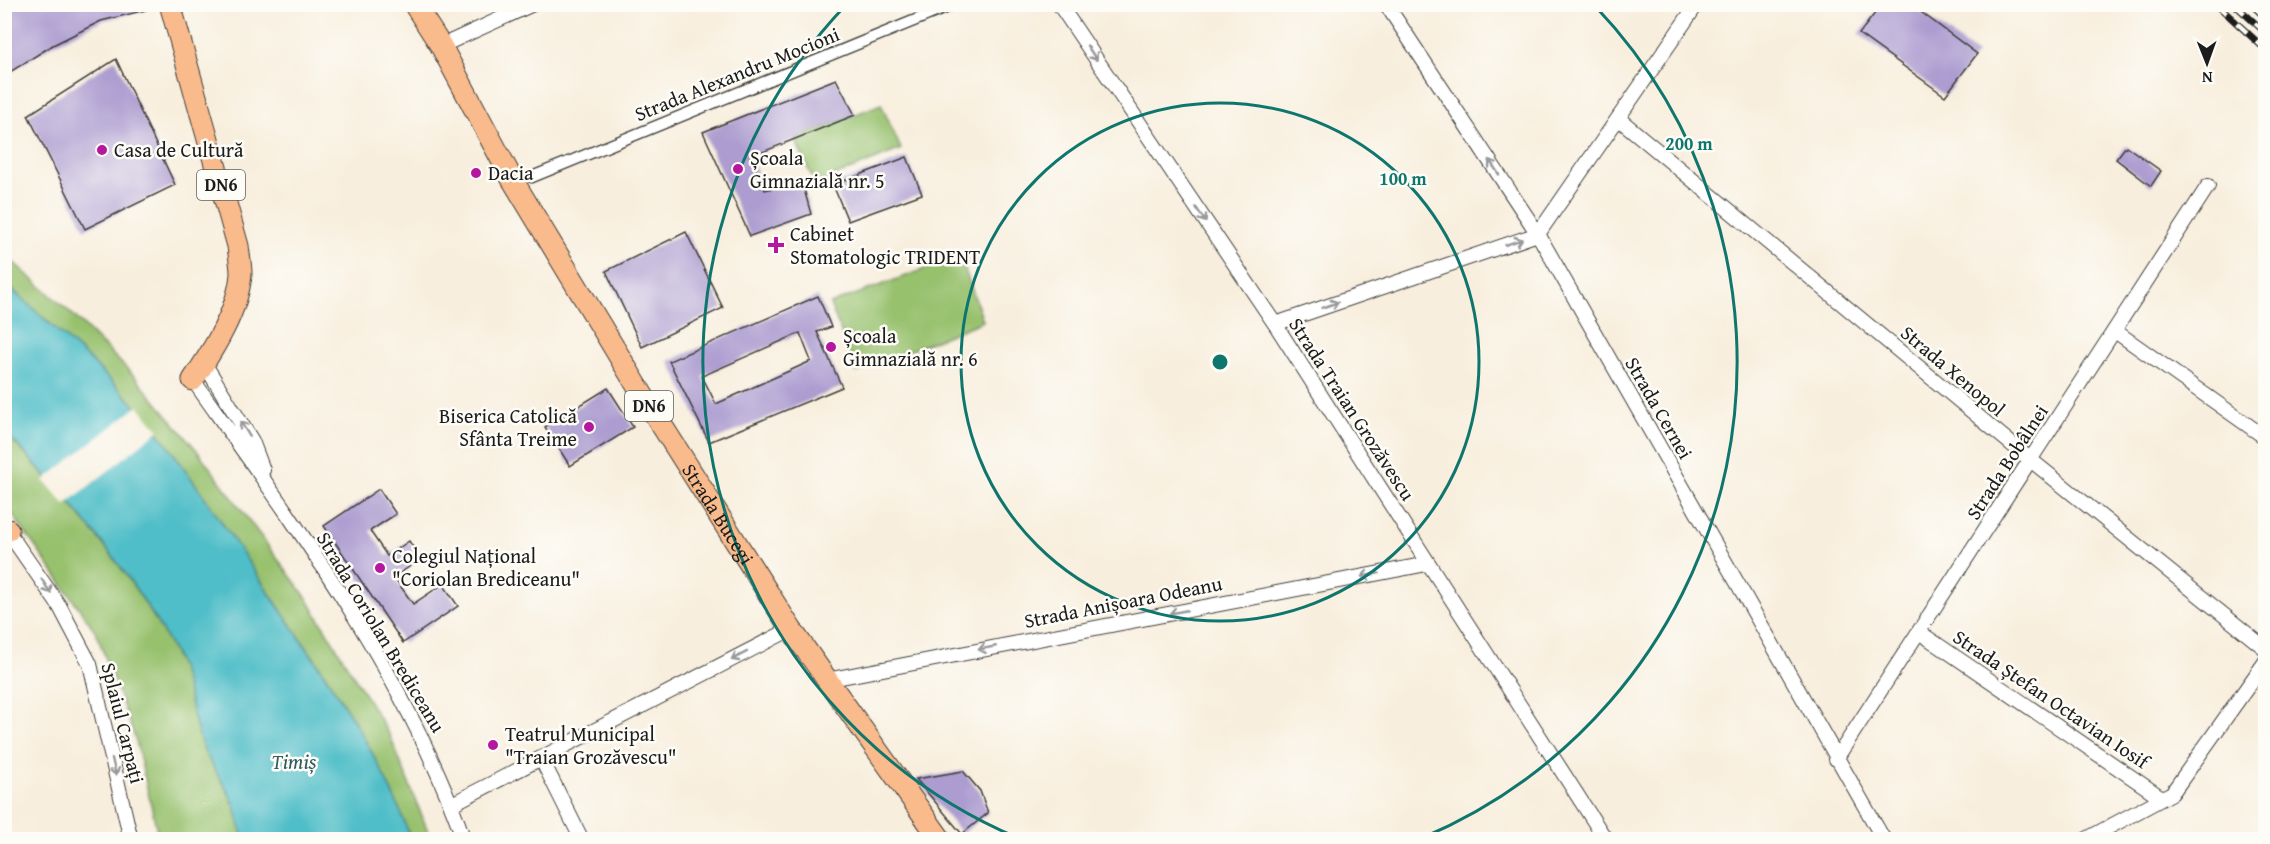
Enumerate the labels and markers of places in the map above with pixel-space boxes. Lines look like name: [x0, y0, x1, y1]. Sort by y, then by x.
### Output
place label: Casa de Cultură: [114, 135, 244, 164]
marker: Casa de Cultură: [95, 143, 109, 157]
place label: Școala Gimnazială nr. 5: [750, 143, 885, 195]
place label: Dacia: [488, 158, 534, 187]
marker: Școala Gimnazială nr. 5: [731, 162, 745, 176]
marker: Dacia: [469, 166, 483, 180]
place label: Cabinet Stomatologic TRIDENT: [790, 219, 980, 271]
marker: Cabinet Stomatologic TRIDENT: [767, 236, 785, 254]
place label: Școala Gimnazială nr. 6: [843, 321, 978, 373]
marker: Școala Gimnazială nr. 6: [824, 340, 838, 354]
centre of rings: [1210, 352, 1230, 372]
place label: Biserica Catolică Sfânta Treime: [439, 401, 578, 453]
marker: Biserica Catolică Sfânta Treime: [582, 420, 596, 434]
place label: Colegiul Național "Coriolan Brediceanu": [392, 541, 580, 593]
marker: Colegiul Național "Coriolan Brediceanu": [373, 561, 387, 575]
place label: Teatrul Municipal "Traian Grozăvescu": [505, 719, 677, 771]
marker: Teatrul Municipal "Traian Grozăvescu": [486, 738, 500, 752]

